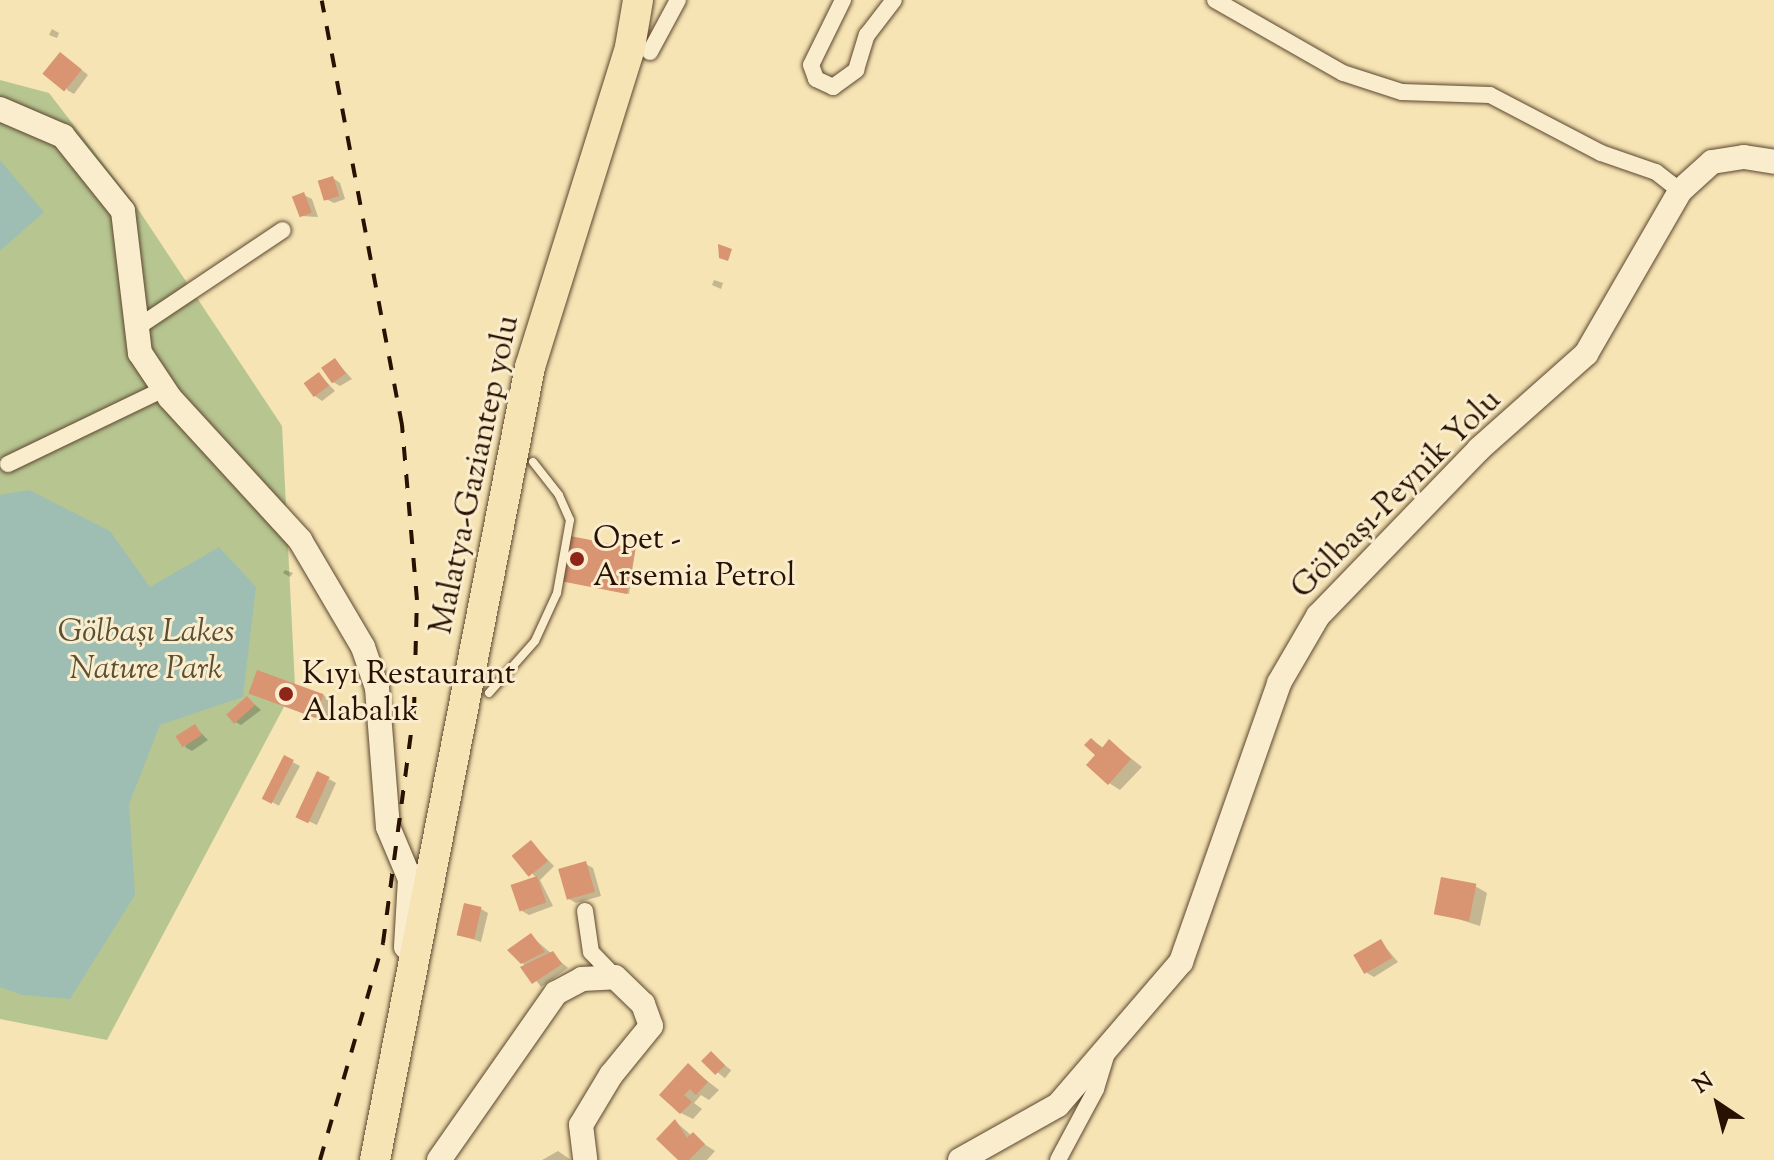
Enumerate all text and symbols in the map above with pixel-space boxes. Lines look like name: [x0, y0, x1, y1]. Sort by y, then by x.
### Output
street label: Malatya-Gaziantep yolu: [423, 312, 529, 638]
street label: Gölbaşı-Peynik Yolu: [1284, 382, 1510, 608]
place label: Opet - Arsemia Petrol: [593, 522, 796, 597]
marker: Opet - Arsemia Petrol: [568, 550, 586, 568]
park label: Gölbaşı Lakes Nature Park: [58, 615, 234, 690]
place label: Kıyı Restaurant Alabalık: [302, 657, 515, 732]
marker: Kıyı Restaurant Alabalık: [277, 685, 295, 703]
north arrow: [1678, 1064, 1758, 1144]
text: N: [1688, 1066, 1721, 1102]

